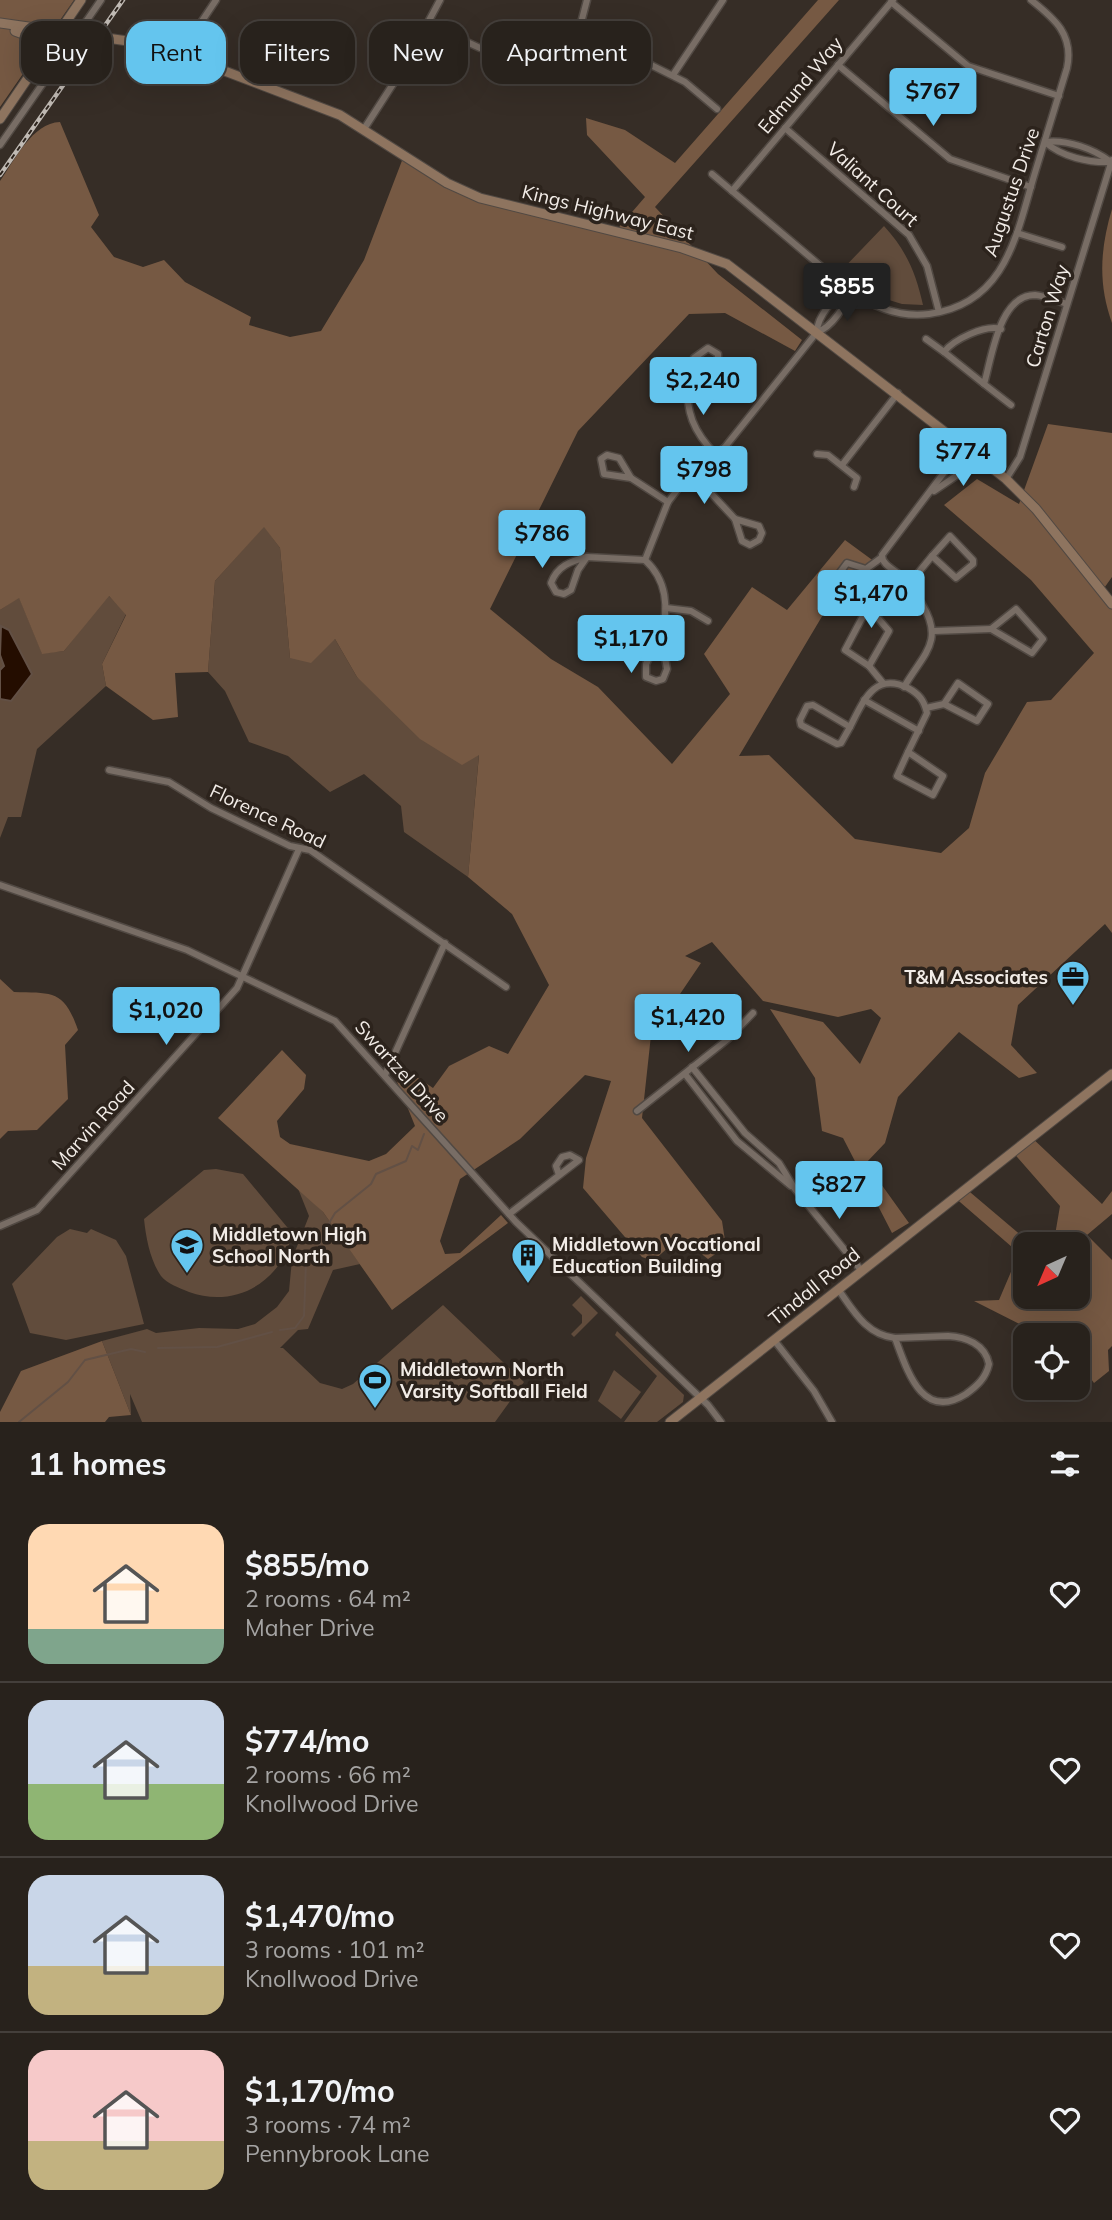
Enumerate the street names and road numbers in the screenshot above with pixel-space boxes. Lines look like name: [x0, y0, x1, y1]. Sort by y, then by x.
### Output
street label: Edmund Way: [753, 32, 847, 138]
street label: Augustus Drive: [978, 124, 1044, 260]
street label: Valiant Court: [822, 137, 924, 232]
street label: Kings Highway East: [520, 179, 697, 245]
street label: Carton Way: [1020, 262, 1074, 370]
street label: Florence Road: [206, 779, 330, 853]
street label: Swartzel Drive: [350, 1015, 454, 1127]
street label: Marvin Road: [46, 1075, 140, 1175]
street label: Tindall Road: [764, 1242, 864, 1330]

